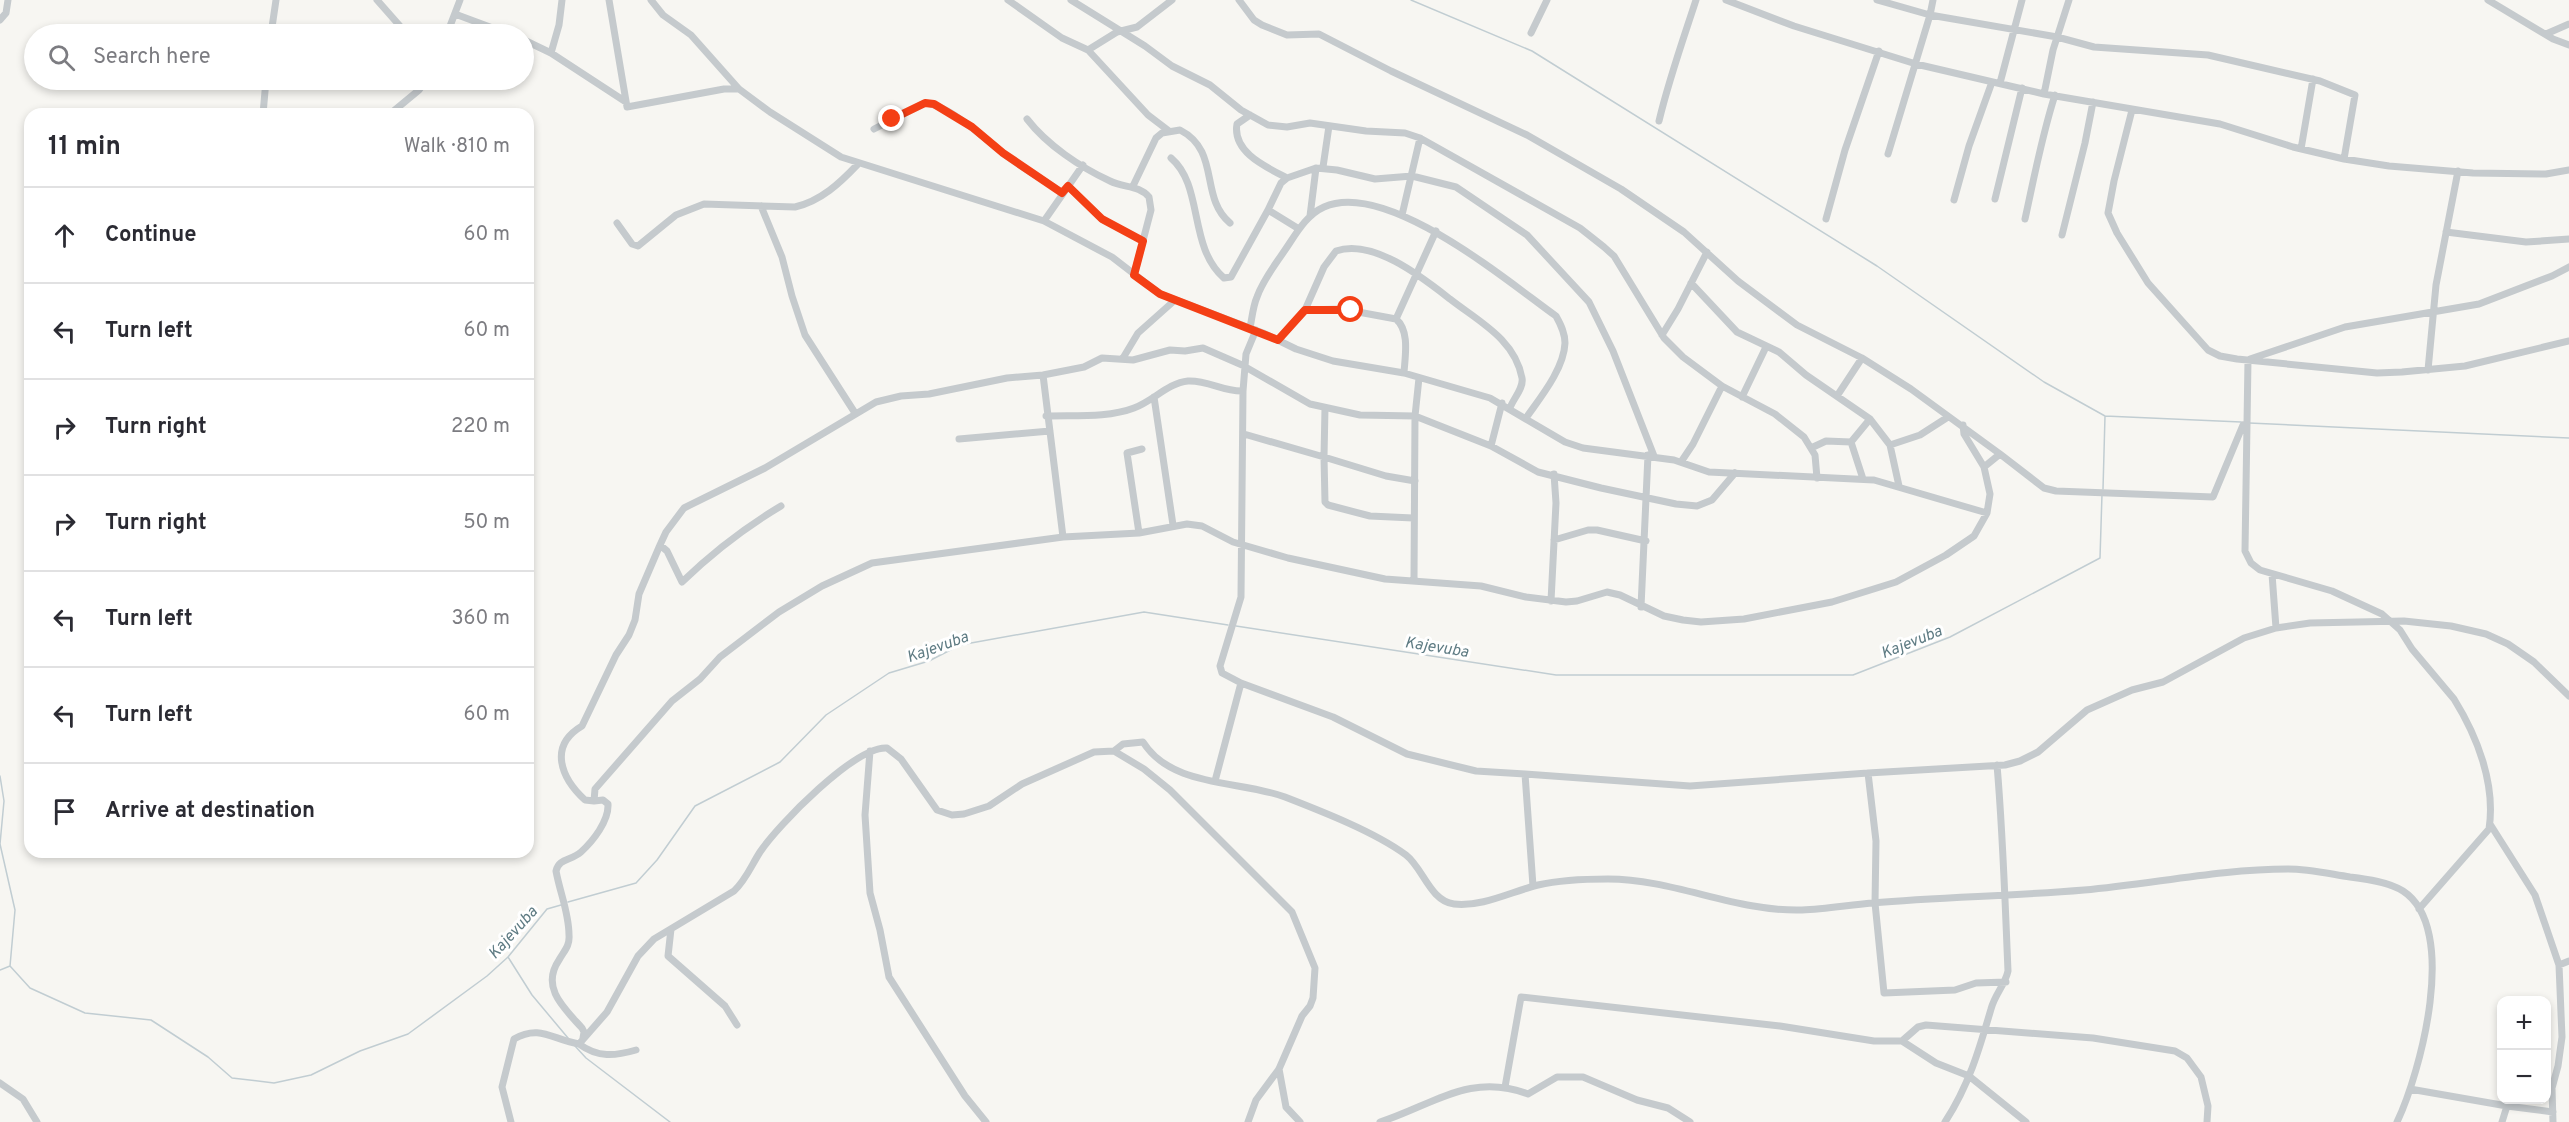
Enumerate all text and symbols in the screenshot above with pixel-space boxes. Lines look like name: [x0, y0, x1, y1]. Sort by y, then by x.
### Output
search box: [24, 24, 534, 90]
icon: search: [45, 41, 78, 74]
text: Search here: [93, 44, 211, 71]
route end: [878, 105, 904, 131]
text: 11 min: [48, 131, 121, 164]
text: Walk · 810 m: [404, 134, 510, 160]
icon: ahead: [48, 219, 81, 252]
text: Continue: [105, 222, 196, 249]
text: 60 m: [464, 222, 510, 248]
route start: [1337, 296, 1363, 322]
icon: left: [48, 315, 81, 348]
text: Turn left: [105, 318, 193, 345]
text: 60 m: [464, 318, 510, 344]
icon: right: [48, 411, 81, 444]
text: Turn right: [105, 414, 207, 441]
text: 220 m: [451, 414, 510, 440]
icon: right: [48, 507, 81, 540]
text: Turn right: [105, 510, 207, 537]
text: 50 m: [463, 510, 510, 536]
icon: left: [48, 603, 81, 636]
text: Turn left: [105, 606, 193, 633]
text: 360 m: [452, 606, 510, 632]
water label: Kajevuba: [1878, 621, 1946, 664]
water label: Kajevuba: [904, 627, 972, 668]
water label: Kajevuba: [1403, 633, 1471, 663]
icon: left: [48, 699, 81, 732]
text: Turn left: [105, 702, 193, 729]
text: 60 m: [464, 702, 510, 728]
icon: arrive: [48, 795, 81, 828]
text: Arrive at destination: [105, 798, 315, 825]
water label: Kajevuba: [485, 902, 543, 964]
map controls: [2497, 996, 2551, 1104]
button: +: [2497, 996, 2551, 1050]
button: −: [2497, 1050, 2551, 1104]

